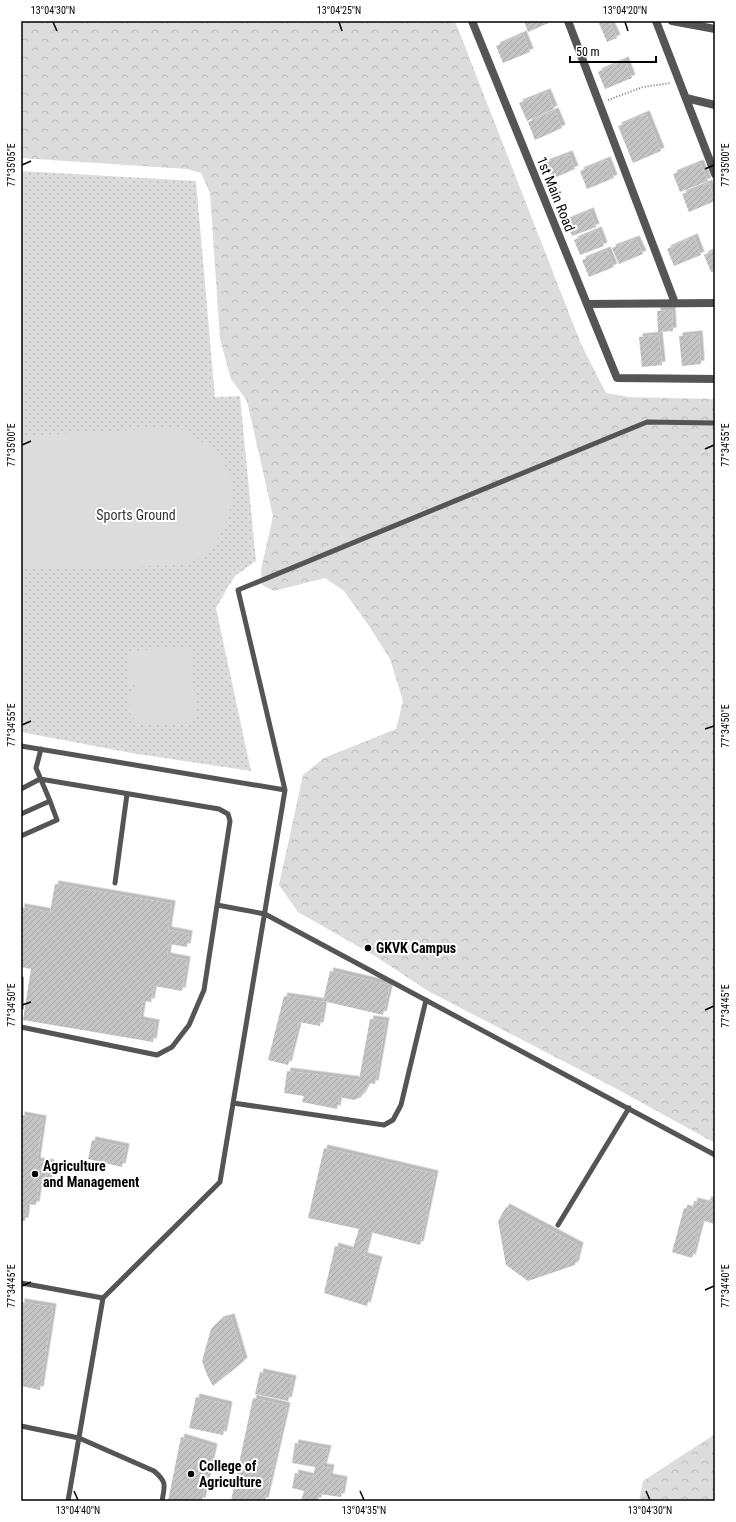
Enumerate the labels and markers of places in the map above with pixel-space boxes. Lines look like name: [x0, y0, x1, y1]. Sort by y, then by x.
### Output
place label: GKVK Campus: [376, 940, 456, 956]
marker: GKVK Campus: [363, 943, 373, 953]
place label: Agriculture and Management: [43, 1158, 139, 1190]
marker: Agriculture and Management: [30, 1169, 40, 1179]
place label: College of Agriculture: [199, 1458, 262, 1490]
marker: College of Agriculture: [186, 1469, 196, 1479]

